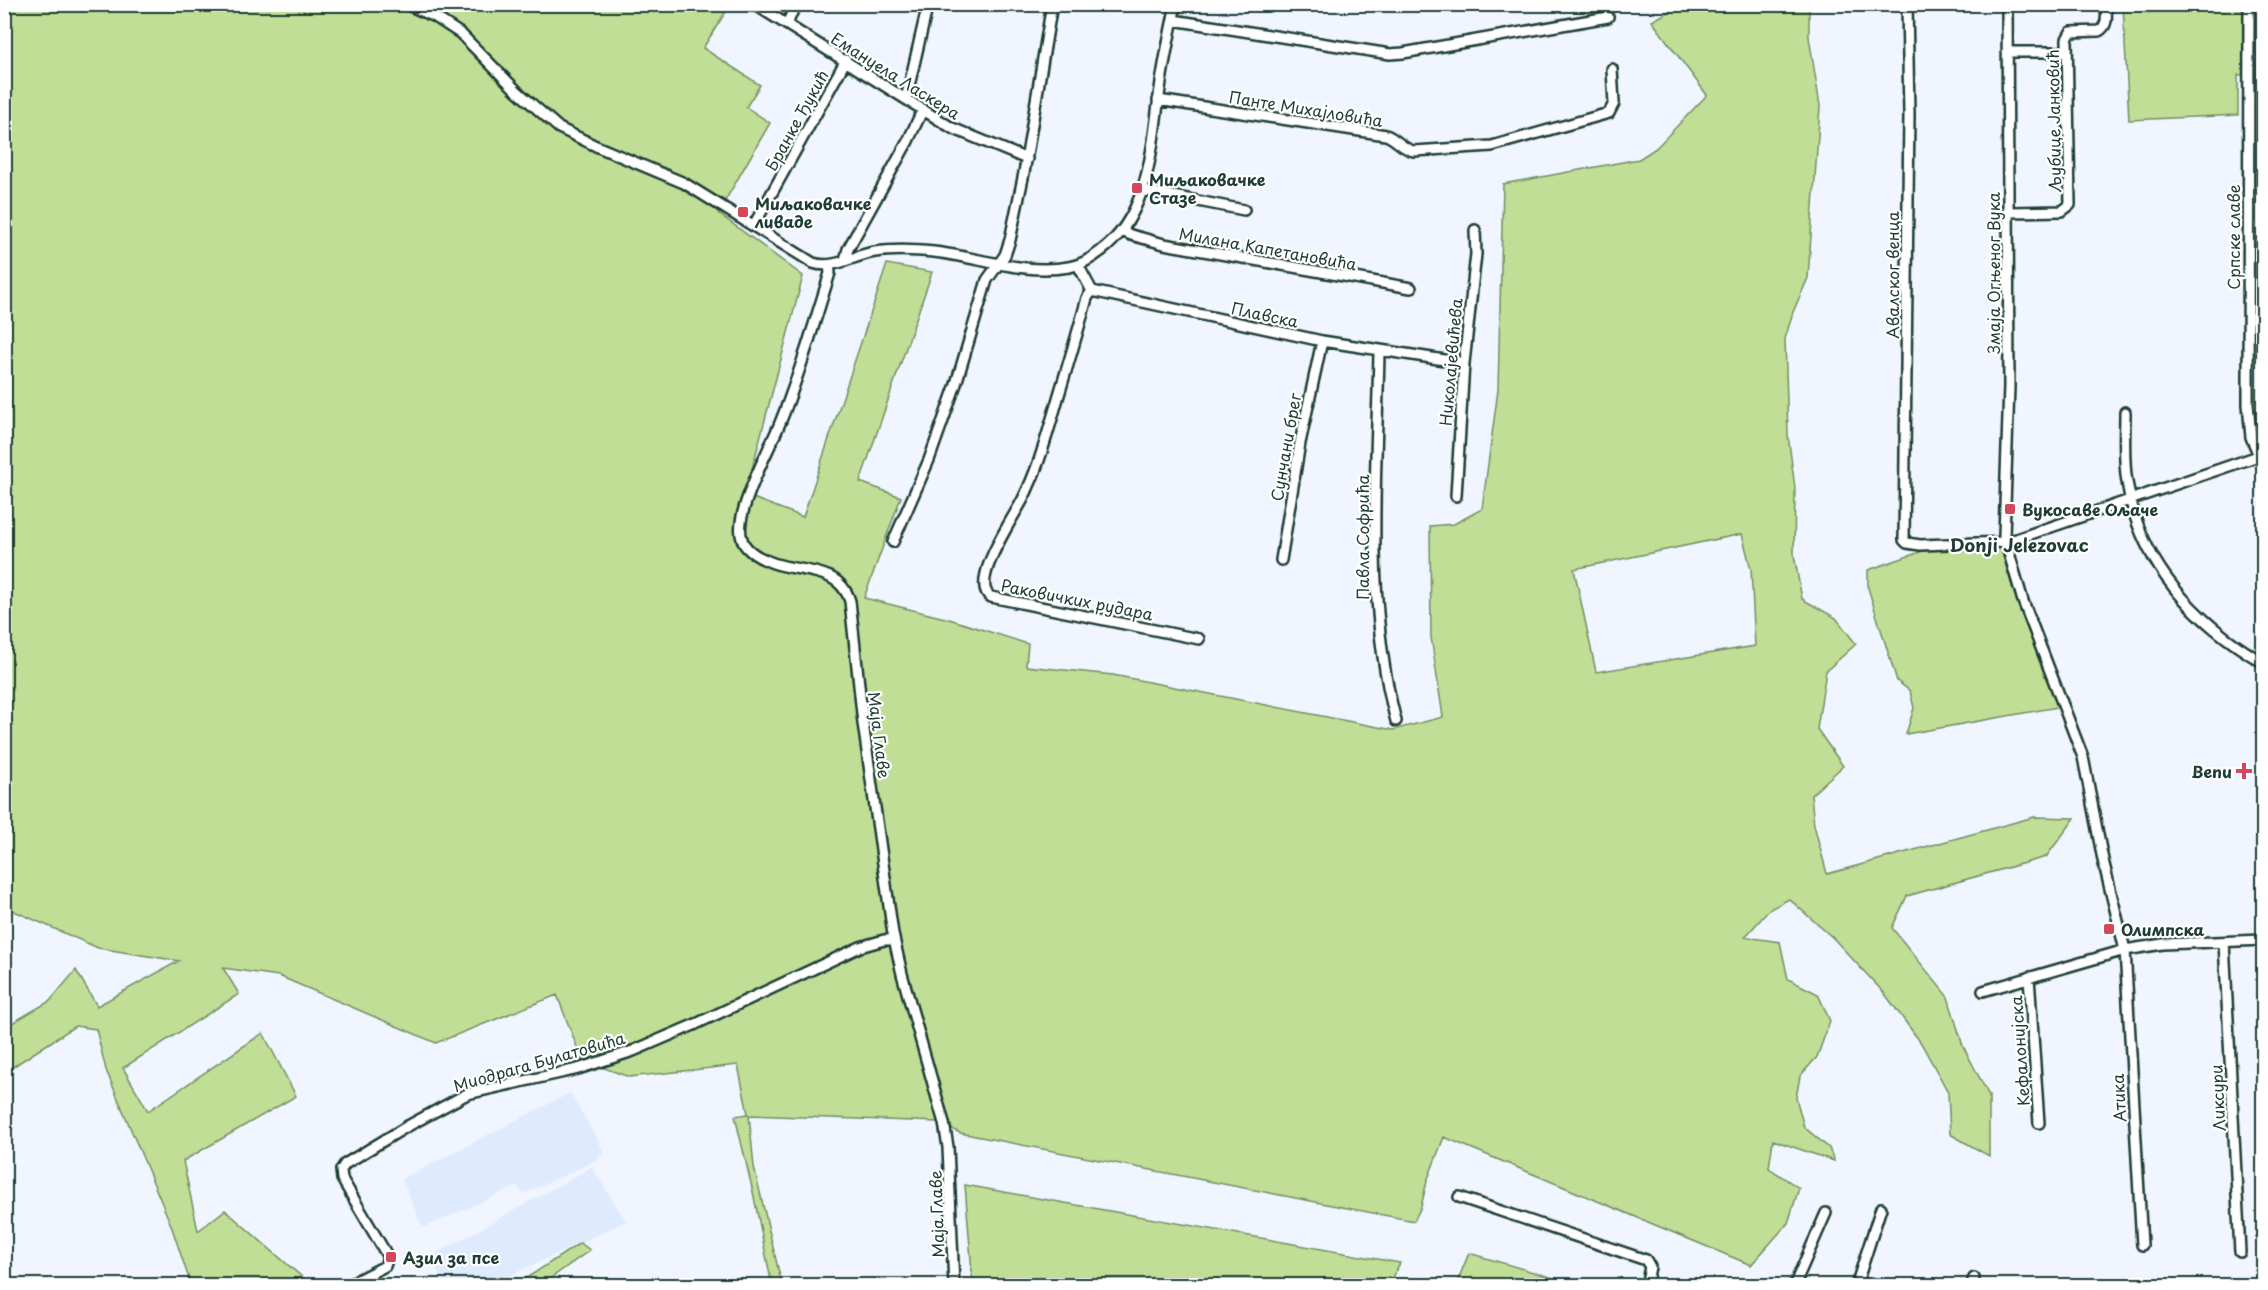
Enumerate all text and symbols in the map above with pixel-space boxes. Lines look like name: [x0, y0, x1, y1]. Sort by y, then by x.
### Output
street label: Емануела Ласкера: [827, 26, 965, 124]
street label: Љубице Јанковић: [2040, 49, 2066, 193]
street label: Бранке Ђукић: [758, 65, 834, 175]
street label: Панте Михајловића: [1227, 84, 1385, 132]
place label: Миљаковачке Стазе: [1149, 167, 1266, 209]
marker: Миљаковачке Стазе: [1130, 181, 1144, 195]
street label: Српске славе: [2221, 184, 2245, 290]
place label: Миљаковачке ливаде: [754, 191, 872, 233]
street label: Змаја Огњеног Вука: [1981, 192, 2005, 354]
marker: Миљаковачке ливаде: [736, 205, 750, 219]
street label: Авалског венца: [1880, 211, 1904, 339]
street label: Милана Капетановића: [1177, 221, 1359, 275]
street label: Плавска: [1229, 295, 1301, 333]
street label: Николајевићева: [1432, 297, 1468, 427]
street label: Сунчани брег: [1264, 390, 1306, 503]
street label: Павла Софрића: [1350, 474, 1374, 600]
place label: Вукосаве Ољаче: [2022, 497, 2159, 521]
marker: Вукосаве Ољаче: [2003, 502, 2017, 516]
district label: Donji Jelezovac: [1949, 531, 2089, 558]
street label: Раковичких рудара: [999, 572, 1155, 626]
street label: Маја Главе: [863, 690, 897, 780]
place label: Benu: [2191, 759, 2232, 783]
marker: Benu: [2237, 764, 2251, 778]
place label: Олимпска: [2121, 917, 2205, 941]
marker: Олимпска: [2102, 922, 2116, 936]
street label: Кефалонијска: [2003, 995, 2035, 1107]
street label: Миодрага Булатовића: [450, 1025, 628, 1097]
street label: Ликсури: [2203, 1064, 2231, 1132]
street label: Атика: [2105, 1073, 2131, 1123]
street label: Маја Главе: [922, 1170, 950, 1258]
place label: Азил за псе: [403, 1245, 500, 1269]
marker: Азил за псе: [384, 1250, 398, 1264]

